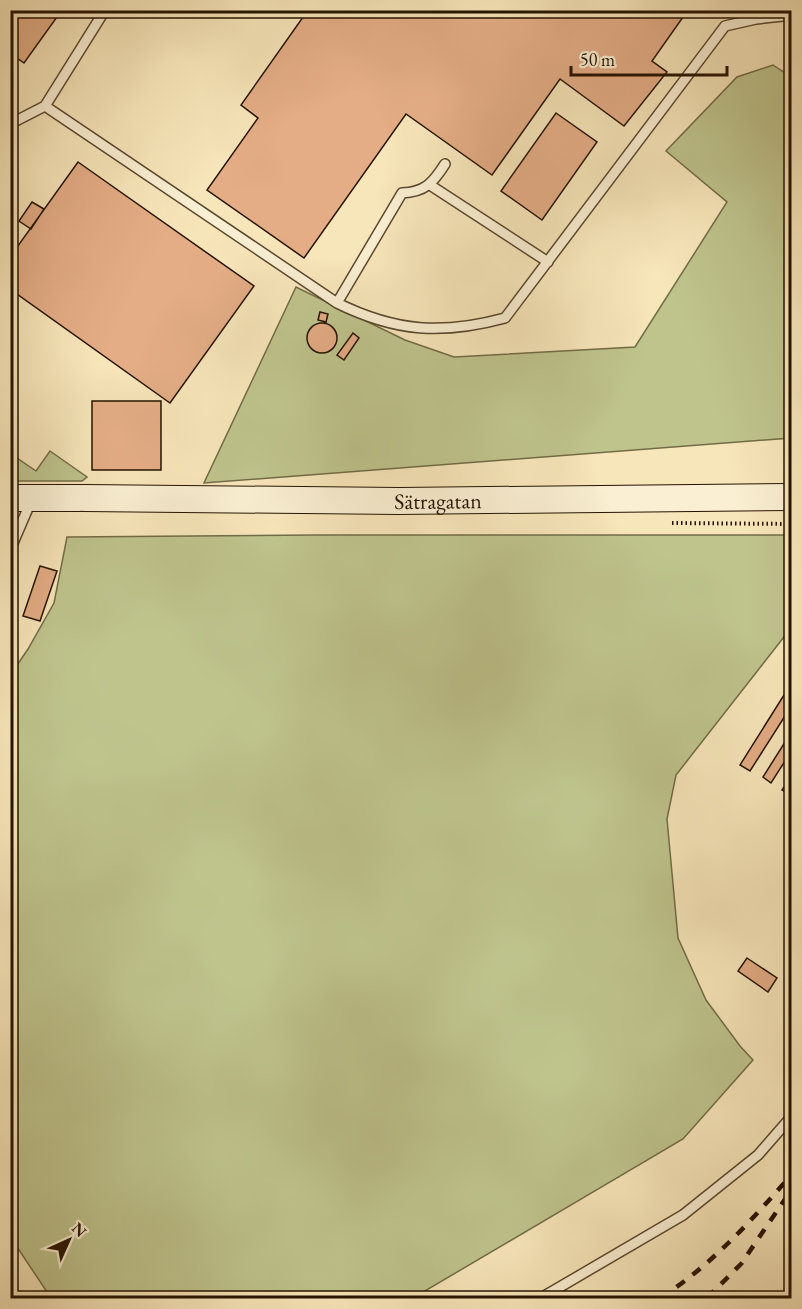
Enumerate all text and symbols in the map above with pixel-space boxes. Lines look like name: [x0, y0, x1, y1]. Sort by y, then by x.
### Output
scale bar: [571, 39, 727, 77]
text: 50 m: [580, 48, 615, 71]
street label: Sätragatan: [394, 486, 482, 516]
north arrow: [39, 1210, 99, 1270]
text: N: [67, 1218, 91, 1242]

